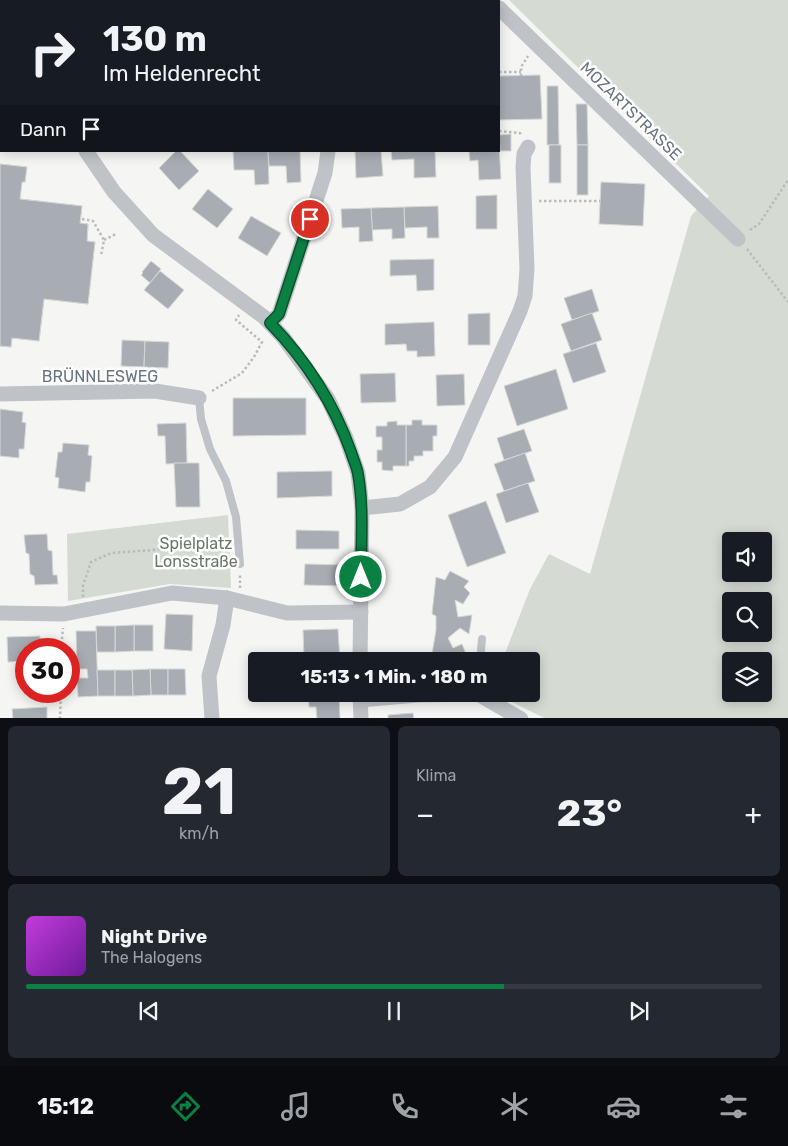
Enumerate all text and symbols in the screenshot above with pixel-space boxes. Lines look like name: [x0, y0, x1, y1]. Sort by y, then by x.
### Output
text: 130 m: [103, 18, 207, 60]
icon: right: [20, 20, 85, 85]
street label: MOZARTSTRASSE: [577, 58, 685, 164]
text: Im Heldenrecht: [103, 60, 261, 87]
icon: arrive: [77, 115, 105, 143]
text: Dann: [20, 118, 67, 141]
pin: [289, 198, 331, 240]
icon: arrive: [296, 205, 324, 233]
street label: BRÜNNLESWEG: [42, 367, 158, 386]
map controls: [722, 532, 772, 702]
button: sound: [722, 532, 772, 582]
park label: Spielplatz Lonsstraße: [154, 534, 238, 571]
position arrow: [334, 550, 386, 602]
button: search: [722, 592, 772, 642]
speed limit sign: 30: [15, 638, 80, 703]
button: layers: [722, 652, 772, 702]
text: 15:13 · 1 Min. · 180 m: [301, 665, 487, 688]
text: 21: [162, 753, 236, 830]
text: Klima: [416, 766, 456, 785]
text: 23°: [557, 790, 622, 836]
text: −: [416, 798, 434, 831]
text: +: [745, 798, 762, 831]
text: km/h: [179, 824, 219, 843]
text: Night Drive: [101, 925, 207, 948]
text: The Halogens: [101, 948, 202, 967]
icon: previous: [135, 997, 163, 1025]
icon: pause: [380, 997, 408, 1025]
icon: next: [625, 997, 653, 1025]
icon: directions: [168, 1089, 203, 1124]
icon: music: [278, 1089, 313, 1124]
icon: phone: [387, 1089, 422, 1124]
icon: climate: [497, 1089, 532, 1124]
icon: car: [606, 1089, 641, 1124]
icon: filters: [716, 1089, 751, 1124]
text: 15:12: [37, 1093, 94, 1120]

